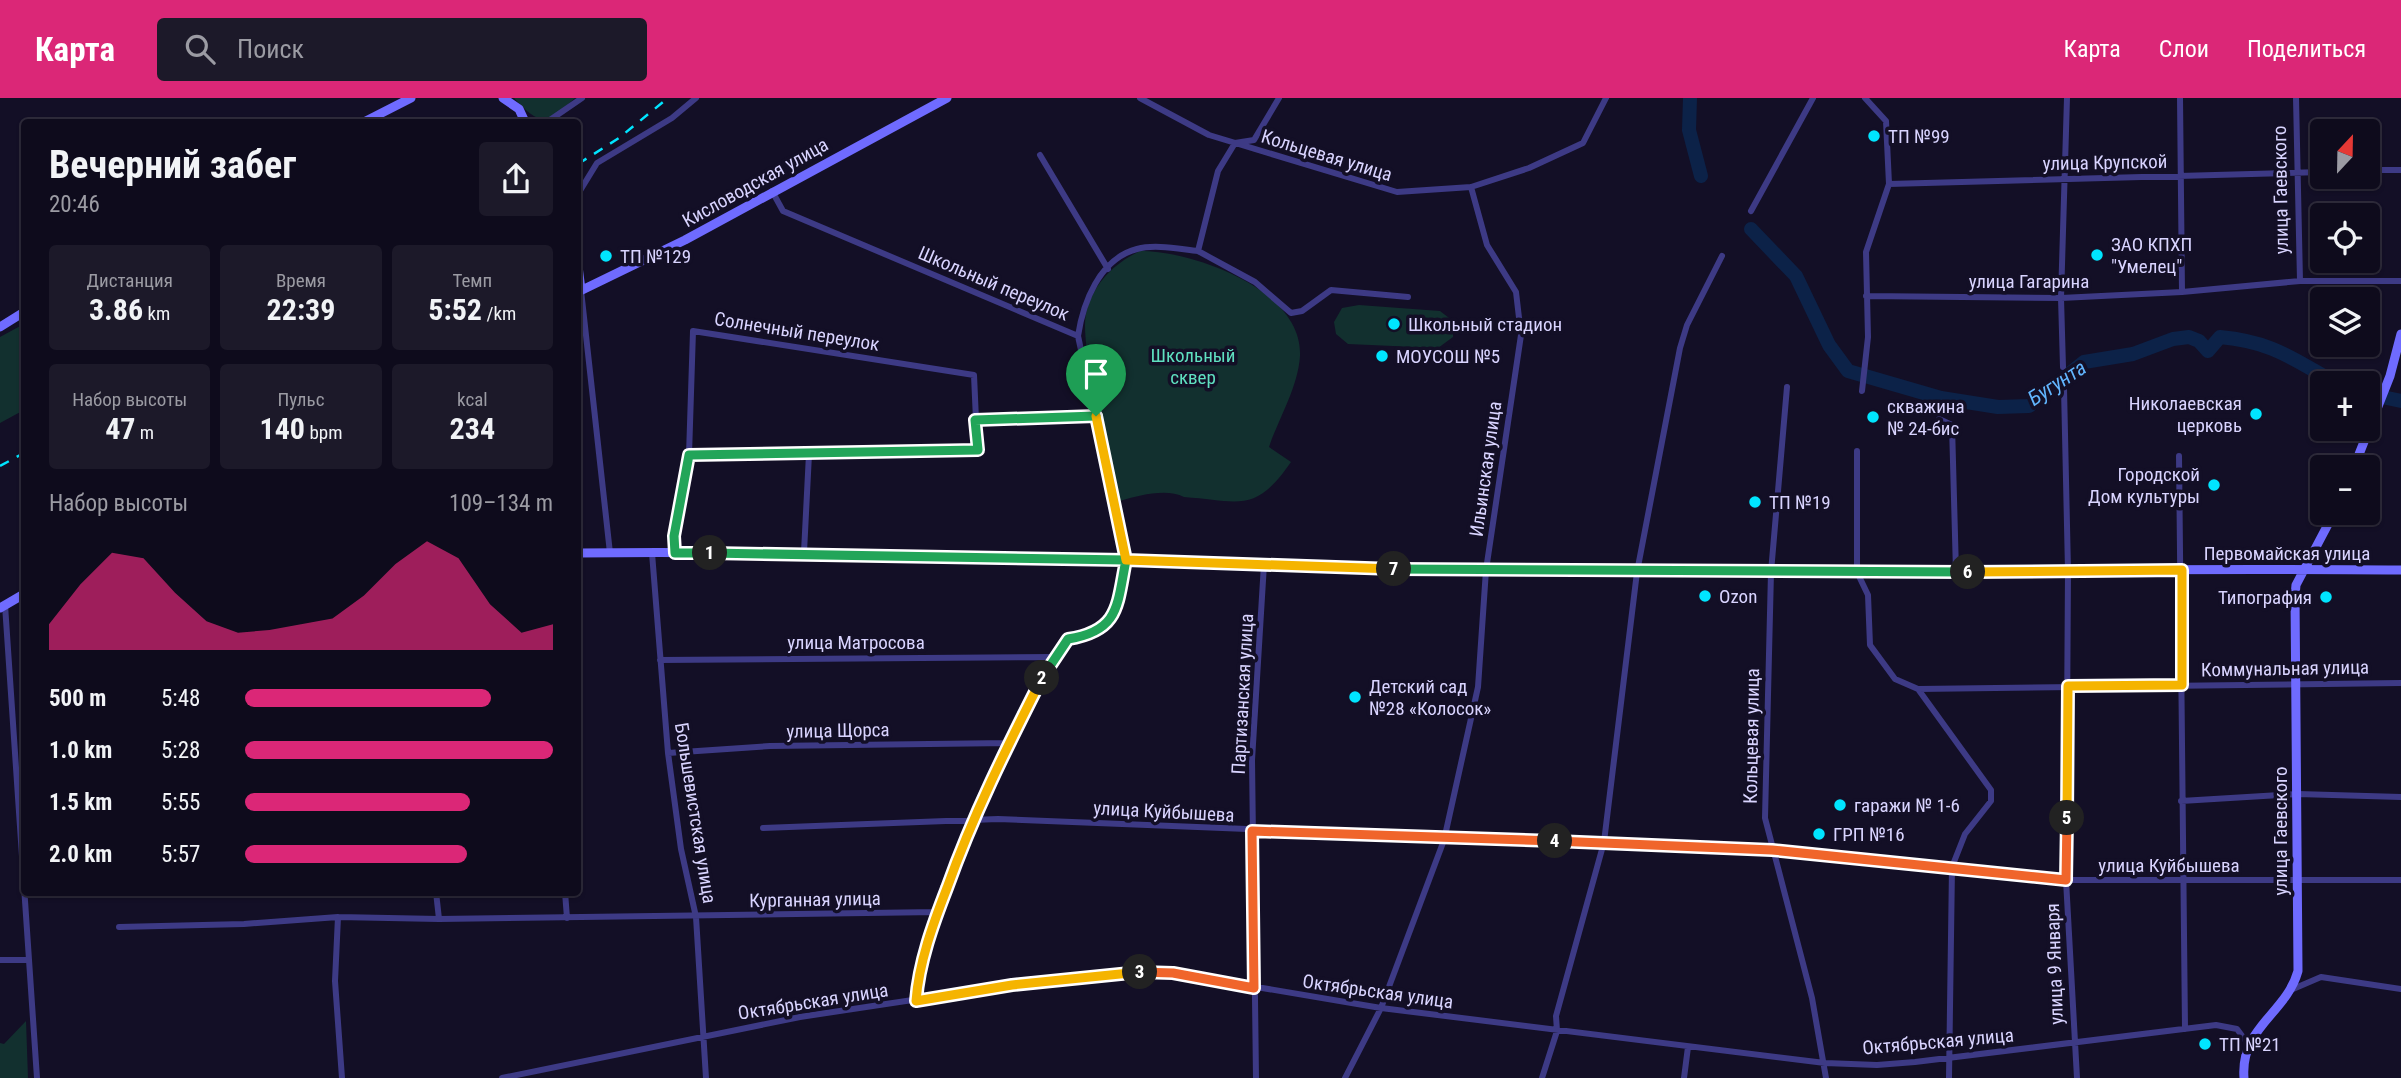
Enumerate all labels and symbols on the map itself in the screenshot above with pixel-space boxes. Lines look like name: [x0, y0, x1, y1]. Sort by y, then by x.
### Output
north arrow: [2310, 119, 2380, 189]
street label: Кольцевая улица: [1259, 125, 1395, 186]
place label: ТП №99: [1888, 125, 1950, 148]
street label: улица Гаевского: [2268, 125, 2293, 255]
marker: ТП №99: [1866, 128, 1882, 144]
street label: Кисловодская улица: [678, 133, 832, 232]
street label: улица Крупской: [2043, 150, 2167, 175]
place label: ЗАО КПХП "Умелец": [2111, 233, 2192, 278]
street label: Школьный переулок: [915, 241, 1073, 326]
place label: ТП №129: [620, 245, 691, 268]
marker: ЗАО КПХП "Умелец": [2089, 247, 2105, 263]
marker: ТП №129: [598, 248, 614, 264]
street label: улица Гагарина: [1969, 270, 2089, 293]
street label: Солнечный переулок: [713, 307, 881, 356]
place label: Школьный стадион: [1408, 313, 1562, 336]
marker: Школьный стадион: [1386, 316, 1402, 332]
pin: [1066, 344, 1126, 416]
park label: Школьный сквер: [1151, 344, 1235, 389]
place label: МОУСОШ №5: [1396, 345, 1500, 368]
marker: МОУСОШ №5: [1374, 348, 1390, 364]
water label: Бугунта: [2023, 355, 2091, 411]
place label: Николаевская церковь: [2129, 392, 2242, 437]
place label: скважина № 24-бис: [1887, 395, 1965, 440]
street label: Ильинская улица: [1465, 400, 1506, 538]
marker: Николаевская церковь: [2248, 406, 2264, 422]
marker: скважина № 24-бис: [1865, 409, 1881, 425]
place label: Городской Дом культуры: [2088, 463, 2200, 508]
marker: Городской Дом культуры: [2206, 477, 2222, 493]
place label: ТП №19: [1769, 491, 1831, 514]
marker: ТП №19: [1747, 494, 1763, 510]
pin: 1: [692, 536, 728, 570]
street label: Первомайская улица: [2204, 542, 2370, 565]
pin: 7: [1376, 552, 1412, 587]
pin: 6: [1951, 554, 1986, 589]
place label: Ozon: [1719, 585, 1757, 608]
place label: Типография: [2218, 586, 2312, 609]
marker: Ozon: [1697, 588, 1713, 604]
marker: Типография: [2318, 589, 2334, 605]
street label: Партизанская улица: [1227, 613, 1258, 775]
street label: улица Матросова: [787, 631, 925, 654]
street label: Коммунальная улица: [2201, 656, 2369, 681]
pin: 2: [1024, 660, 1060, 696]
street label: Кольцевая улица: [1739, 668, 1764, 804]
place label: Детский сад №28 «Колосок»: [1369, 675, 1491, 720]
marker: Детский сад №28 «Колосок»: [1347, 689, 1363, 705]
street label: улица Щорса: [786, 718, 890, 743]
street label: Большевистская улица: [670, 721, 721, 905]
street label: улица Гаевского: [2269, 767, 2292, 895]
place label: гаражи № 1-6: [1854, 794, 1960, 817]
street label: улица Куйбышева: [1093, 796, 1235, 827]
marker: гаражи № 1-6: [1832, 797, 1848, 813]
pin: 5: [2050, 800, 2084, 836]
place label: ГРП №16: [1833, 823, 1905, 846]
pin: 4: [1538, 824, 1572, 858]
marker: ГРП №16: [1811, 826, 1827, 842]
street label: улица Куйбышева: [2098, 854, 2240, 877]
street label: Курганная улица: [749, 887, 881, 912]
street label: улица 9 Января: [2041, 903, 2068, 1025]
pin: 3: [1122, 954, 1158, 990]
street label: Октябрьская улица: [1301, 970, 1455, 1013]
street label: Октябрьская улица: [736, 978, 890, 1025]
street label: Октябрьская улица: [1861, 1023, 2015, 1060]
place label: ТП №21: [2219, 1033, 2281, 1056]
marker: ТП №21: [2197, 1036, 2213, 1052]

